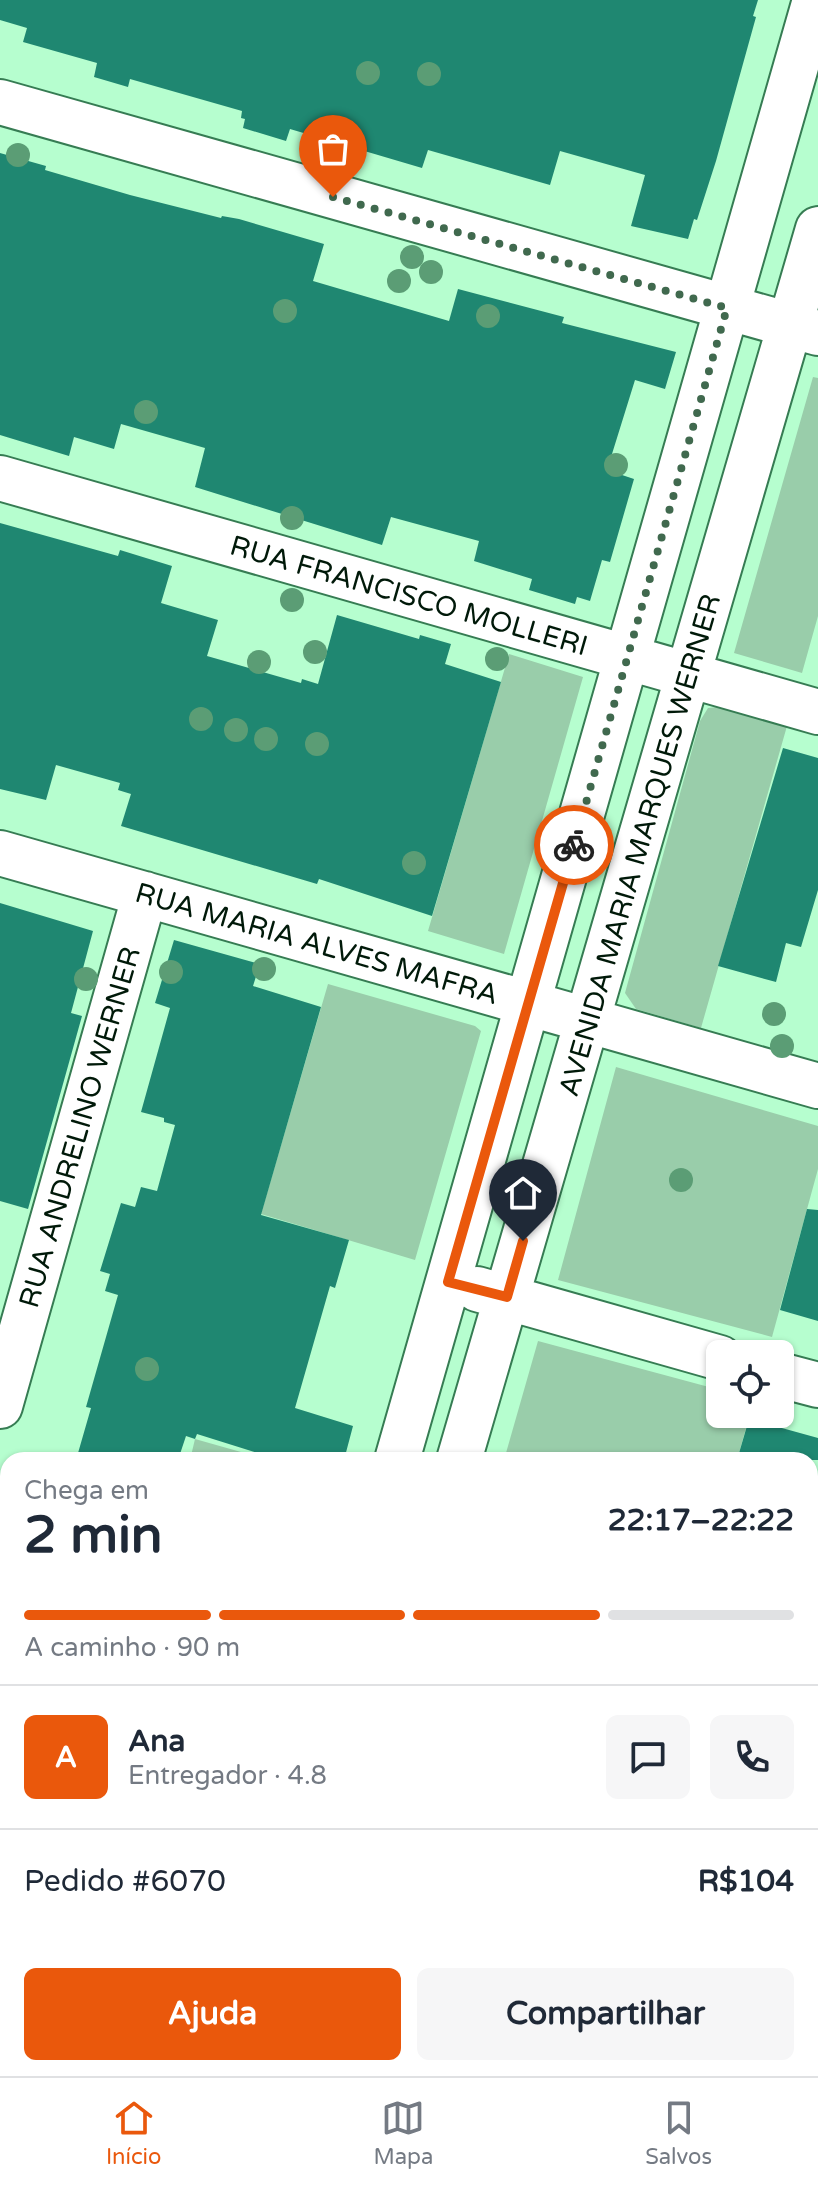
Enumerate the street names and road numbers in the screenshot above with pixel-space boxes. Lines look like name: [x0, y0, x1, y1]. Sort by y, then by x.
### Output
street label: RUA FRANCISCO MOLLERI: [226, 529, 591, 663]
street label: AVENIDA MARIA MARQUES WERNER: [552, 590, 728, 1100]
street label: RUA MARIA ALVES MAFRA: [131, 876, 502, 1012]
street label: RUA ANDRELINO WERNER: [12, 943, 148, 1312]

